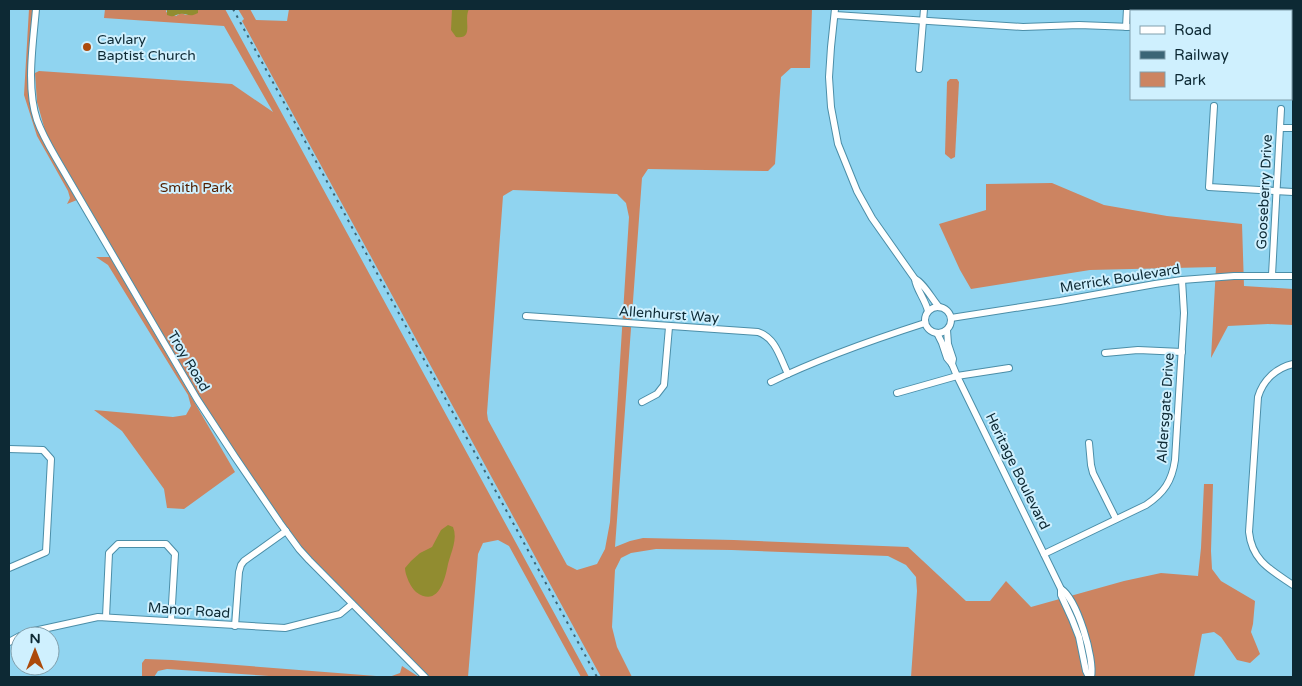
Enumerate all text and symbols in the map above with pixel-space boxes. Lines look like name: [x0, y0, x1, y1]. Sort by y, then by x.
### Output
legend: [1130, 10, 1292, 100]
text: Road: [1174, 21, 1212, 39]
place label: Cavlary Baptist Church: [97, 31, 196, 64]
marker: Cavlary Baptist Church: [81, 41, 93, 53]
text: Railway: [1174, 46, 1229, 64]
text: Park: [1174, 71, 1206, 89]
street label: Gooseberry Drive: [1253, 134, 1276, 250]
park label: Smith Park: [160, 179, 232, 196]
street label: Merrick Boulevard: [1059, 261, 1181, 296]
street label: Allenhurst Way: [618, 303, 720, 327]
street label: Troy Road: [164, 328, 213, 395]
street label: Aldersgate Drive: [1153, 352, 1178, 464]
street label: Heritage Boulevard: [982, 410, 1053, 532]
street label: Manor Road: [147, 599, 231, 622]
north arrow: [10, 626, 60, 676]
text: N: [29, 630, 41, 647]

